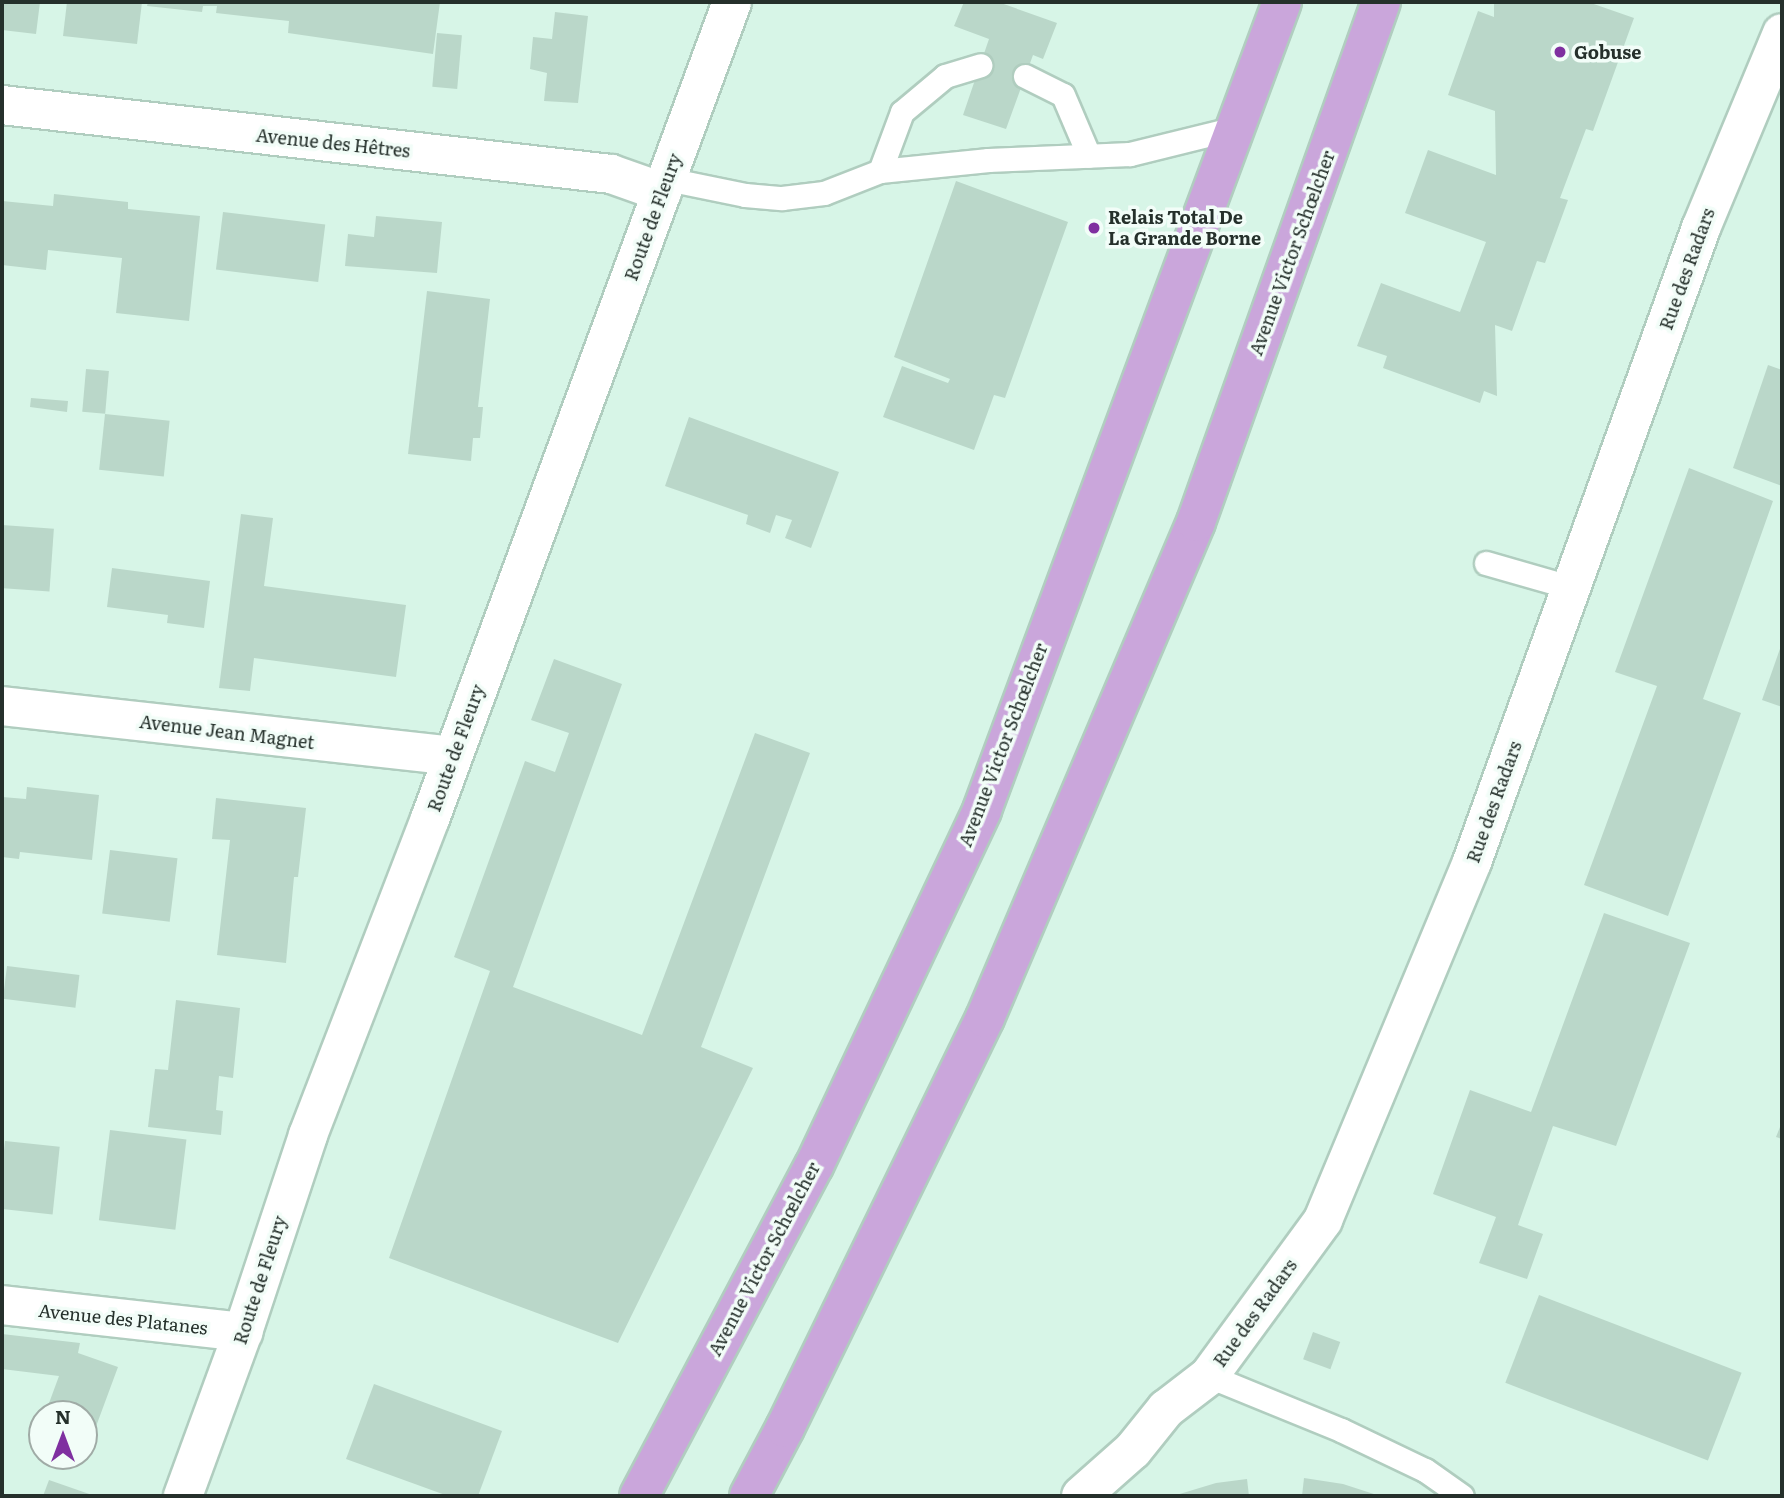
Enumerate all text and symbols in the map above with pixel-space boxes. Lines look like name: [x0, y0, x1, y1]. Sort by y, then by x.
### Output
place label: Gobuse: [1574, 41, 1642, 63]
marker: Gobuse: [1552, 44, 1568, 60]
street label: Avenue des Hêtres: [255, 124, 411, 162]
street label: Avenue Victor Schœlcher: [1245, 148, 1339, 358]
street label: Route de Fleury: [620, 150, 686, 284]
street label: Rue des Radars: [1655, 205, 1719, 333]
place label: Relais Total De La Grande Borne: [1108, 207, 1261, 249]
marker: Relais Total De La Grande Borne: [1086, 220, 1102, 236]
street label: Avenue Victor Schœlcher: [954, 640, 1052, 850]
street label: Route de Fleury: [423, 681, 489, 815]
street label: Avenue Jean Magnet: [138, 711, 316, 753]
street label: Rue des Radars: [1462, 738, 1526, 866]
street label: Avenue Victor Schœlcher: [704, 1159, 824, 1359]
street label: Route de Fleury: [229, 1213, 291, 1347]
street label: Rue des Radars: [1209, 1255, 1301, 1371]
street label: Avenue des Platanes: [37, 1299, 209, 1339]
north arrow: [28, 1400, 98, 1470]
text: N: [55, 1402, 71, 1430]

